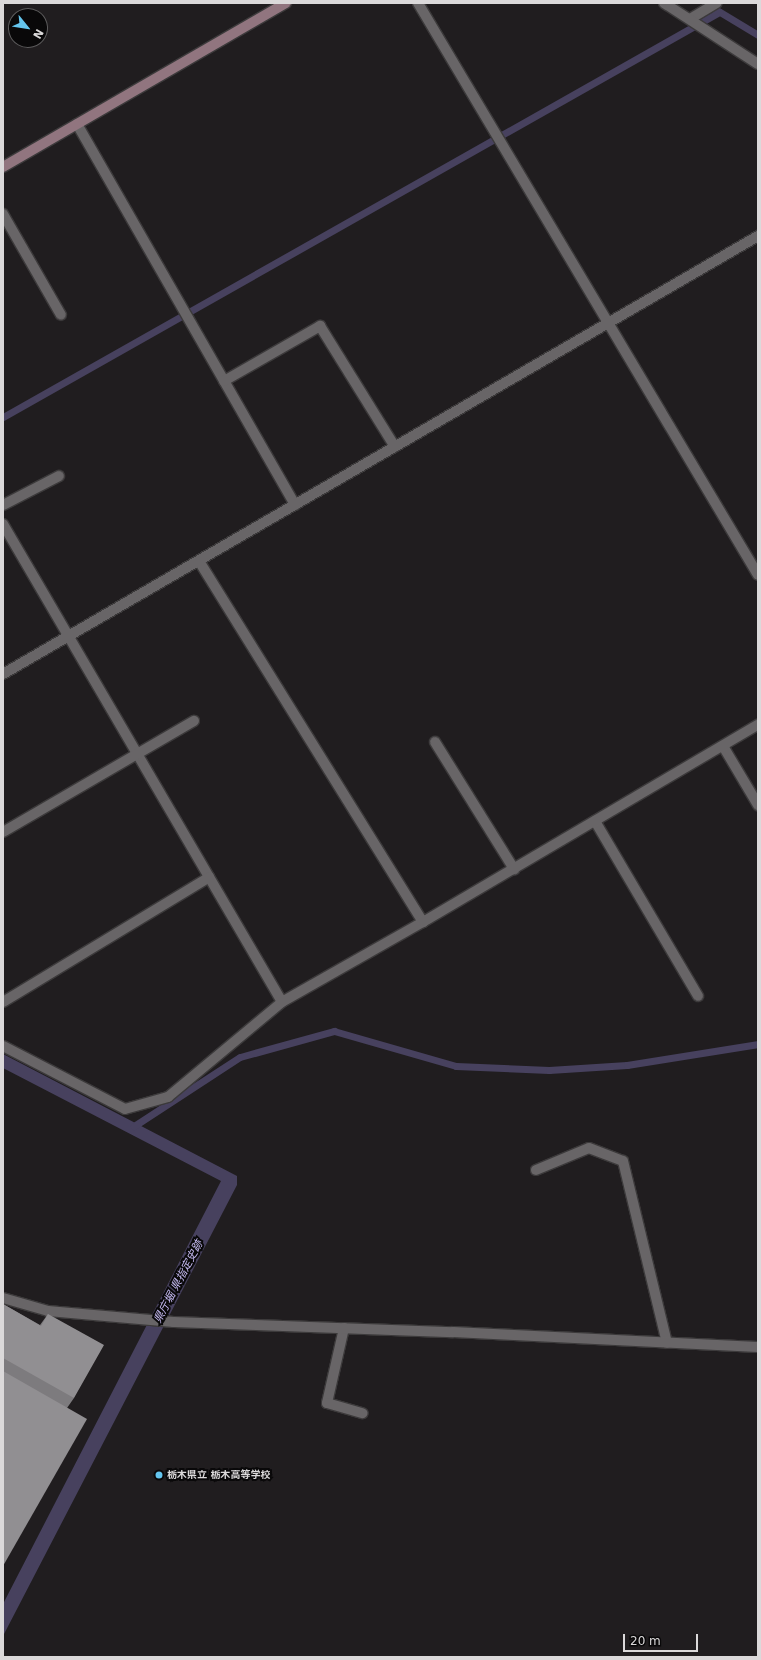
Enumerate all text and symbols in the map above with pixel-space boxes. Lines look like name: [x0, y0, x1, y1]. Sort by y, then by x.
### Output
north arrow: [8, 8, 48, 48]
text: N: [30, 27, 46, 41]
water label: 県庁堀 県指定史跡: [152, 1239, 206, 1325]
place label: 栃木県立 栃木高等学校: [167, 1469, 270, 1481]
marker: 栃木県立 栃木高等学校: [154, 1470, 164, 1480]
scale bar: [625, 1626, 700, 1652]
text: 20 m: [630, 1634, 661, 1648]

